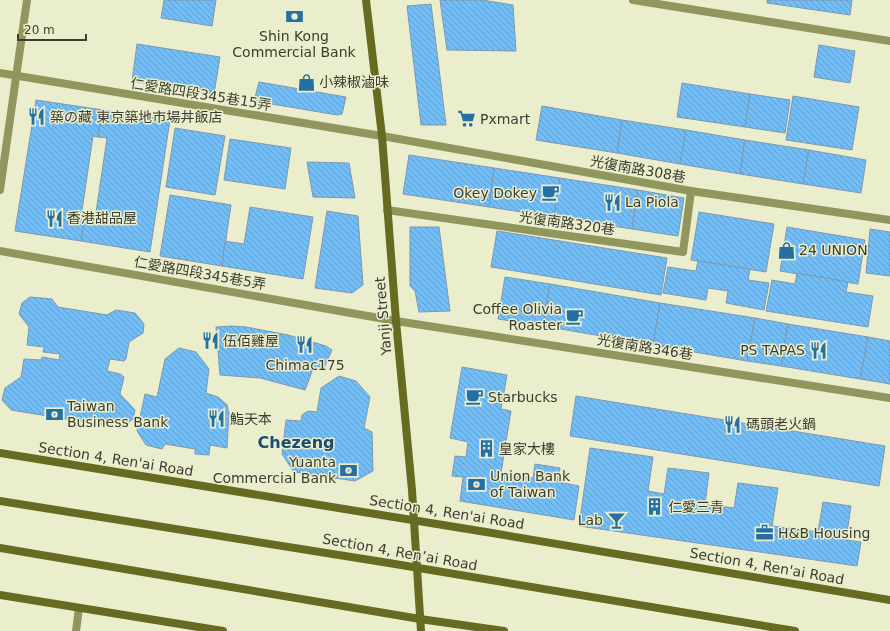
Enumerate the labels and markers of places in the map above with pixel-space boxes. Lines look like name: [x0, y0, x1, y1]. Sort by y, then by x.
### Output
bank icon: Shin Kong Commercial Bank: [284, 6, 304, 26]
place label: Shin Kong Commercial Bank: [232, 28, 357, 60]
shop icon: 小辣椒滷味: [296, 72, 316, 92]
place label: 小辣椒滷味: [319, 74, 389, 90]
restaurant icon: 築の藏 東京築地市場丼飯店: [27, 107, 47, 127]
place label: 築の藏 東京築地市場丼飯店: [50, 109, 222, 125]
supermarket icon: Pxmart: [457, 109, 477, 129]
place label: Pxmart: [480, 111, 531, 127]
cafe icon: Okey Dokey: [540, 183, 560, 203]
place label: Okey Dokey: [453, 185, 537, 201]
restaurant icon: La Piola: [602, 192, 622, 212]
place label: La Piola: [625, 194, 679, 210]
restaurant icon: 香港甜品屋: [44, 208, 64, 228]
place label: 香港甜品屋: [67, 210, 137, 226]
shop icon: 24 UNION: [776, 240, 796, 260]
place label: 24 UNION: [799, 242, 868, 258]
place label: Coffee Olivia Roaster: [473, 301, 562, 333]
cafe icon: Coffee Olivia Roaster: [565, 307, 585, 327]
restaurant icon: 伍佰雞屋: [200, 331, 220, 351]
place label: 伍佰雞屋: [223, 333, 279, 349]
restaurant icon: Chimac175: [295, 335, 315, 355]
restaurant icon: PS TAPAS: [808, 340, 828, 360]
place label: PS TAPAS: [740, 342, 805, 358]
place label: Chimac175: [265, 357, 345, 373]
cafe icon: Starbucks: [465, 387, 485, 407]
place label: Starbucks: [488, 389, 558, 405]
place label: Taiwan Business Bank: [66, 398, 169, 430]
bank icon: Taiwan Business Bank: [44, 404, 64, 424]
restaurant icon: 鮨天本: [207, 409, 227, 429]
place label: 鮨天本: [230, 411, 272, 427]
restaurant icon: 碼頭老火鍋: [723, 414, 743, 434]
place label: 碼頭老火鍋: [746, 416, 816, 432]
building icon: 皇家大樓: [476, 439, 496, 459]
place label: 皇家大樓: [499, 441, 555, 457]
place label: Yuanta Commercial Bank: [213, 454, 337, 486]
bank icon: Yuanta Commercial Bank: [339, 460, 359, 480]
place label: Union Bank of Taiwan: [490, 468, 571, 500]
bank icon: Union Bank of Taiwan: [467, 474, 487, 494]
building icon: 仁愛三青: [645, 497, 665, 517]
place label: 仁愛三青: [668, 499, 724, 515]
bar icon: Lab: [606, 510, 626, 530]
place label: Lab: [578, 512, 603, 528]
office icon: H&B Housing: [755, 523, 775, 543]
place label: H&B Housing: [778, 525, 870, 541]

